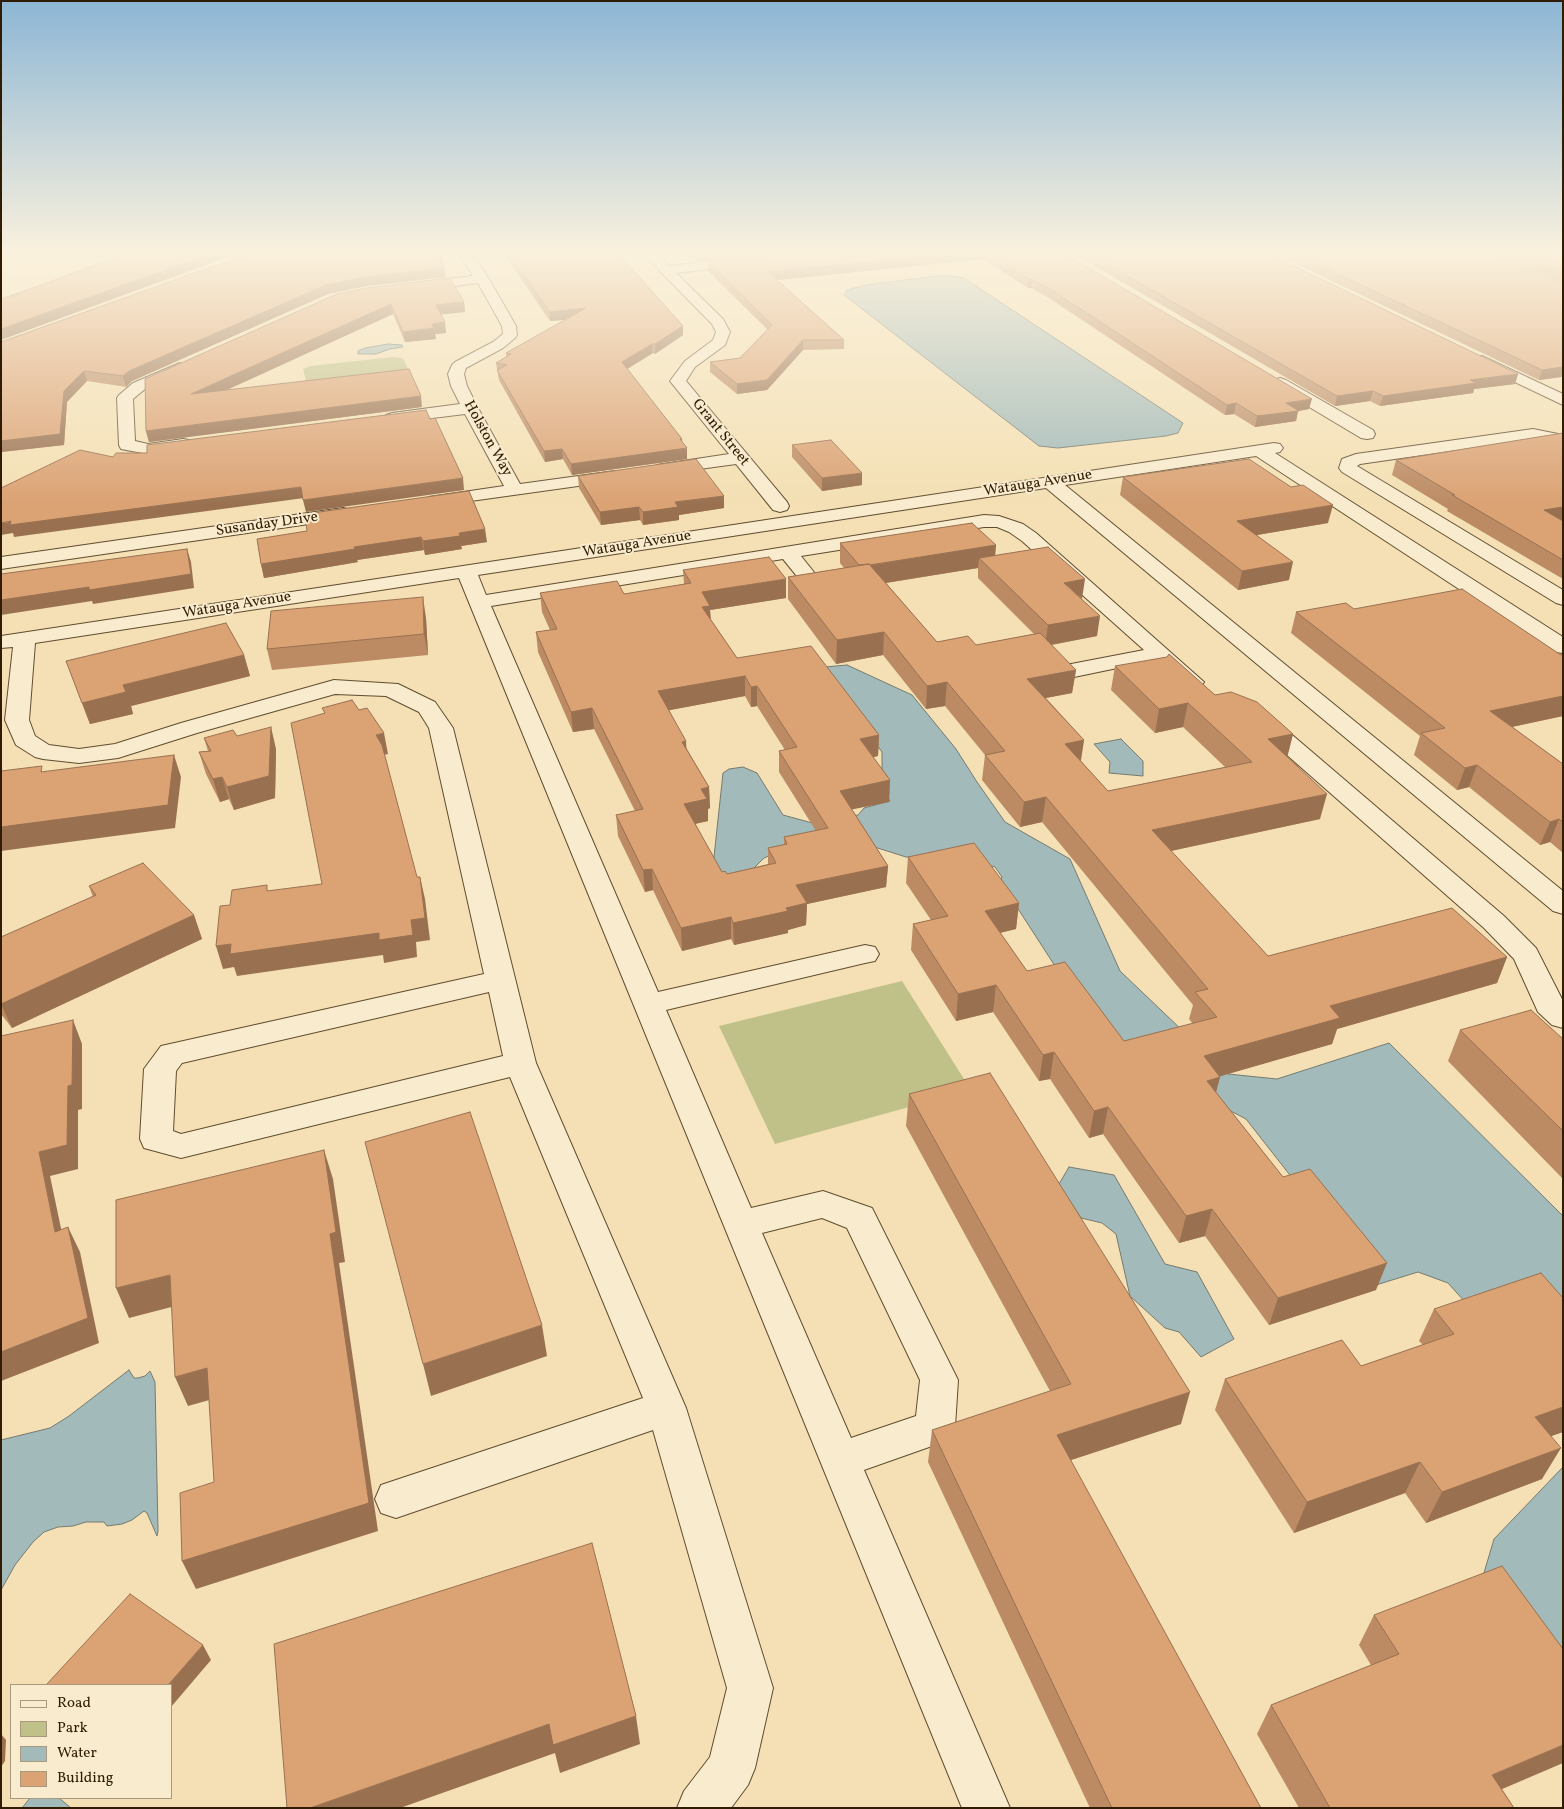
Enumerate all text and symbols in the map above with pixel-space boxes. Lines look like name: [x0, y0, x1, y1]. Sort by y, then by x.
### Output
street label: Grant Street: [687, 396, 753, 470]
street label: Holston Way: [459, 398, 515, 480]
street label: Watauga Avenue: [982, 467, 1094, 501]
street label: Susanday Drive: [215, 509, 319, 541]
street label: Watauga Avenue: [581, 528, 693, 562]
street label: Watauga Avenue: [181, 589, 293, 623]
legend: [10, 1684, 172, 1799]
text: Road: [57, 1693, 91, 1714]
text: Park: [57, 1718, 88, 1739]
text: Water: [57, 1743, 97, 1764]
text: Building: [57, 1768, 113, 1789]

